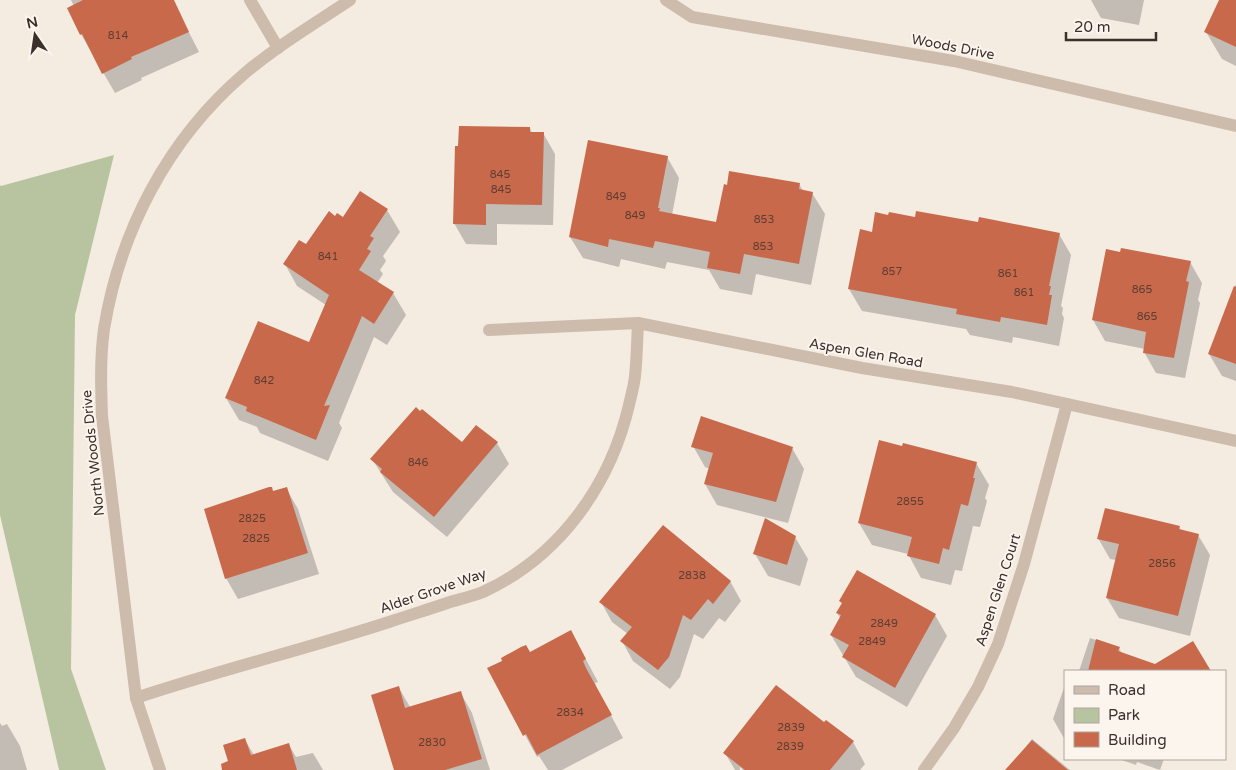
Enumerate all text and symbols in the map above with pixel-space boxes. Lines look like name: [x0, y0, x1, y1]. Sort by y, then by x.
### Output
north arrow: [10, 10, 60, 60]
scale bar: [1066, 10, 1156, 42]
text: N: [25, 13, 40, 32]
text: 20 m: [1074, 18, 1111, 36]
house number: 814: [108, 29, 128, 42]
street label: Woods Drive: [910, 31, 996, 63]
house number: 845: [490, 168, 510, 181]
house number: 845: [491, 183, 511, 196]
house number: 849: [606, 190, 626, 203]
house number: 849: [625, 209, 645, 222]
house number: 853: [754, 213, 774, 226]
house number: 853: [753, 240, 773, 253]
house number: 841: [318, 250, 338, 263]
house number: 857: [882, 265, 902, 278]
house number: 861: [998, 267, 1018, 280]
house number: 865: [1132, 283, 1152, 296]
house number: 861: [1014, 286, 1034, 299]
house number: 865: [1137, 310, 1157, 323]
street label: Aspen Glen Road: [808, 335, 924, 371]
house number: 842: [254, 374, 274, 387]
street label: North Woods Drive: [78, 389, 108, 517]
house number: 846: [408, 456, 428, 469]
house number: 2855: [896, 495, 924, 508]
house number: 2825: [238, 512, 266, 525]
street label: Aspen Glen Court: [972, 531, 1024, 649]
house number: 2825: [242, 532, 270, 545]
house number: 2856: [1148, 557, 1176, 570]
street label: Alder Grove Way: [378, 565, 489, 617]
house number: 2838: [678, 569, 706, 582]
house number: 2849: [870, 617, 898, 630]
house number: 2849: [858, 635, 886, 648]
legend: [1064, 670, 1226, 760]
text: Road: [1108, 681, 1146, 699]
house number: 2834: [556, 706, 584, 719]
text: Park: [1108, 706, 1140, 724]
house number: 2839: [777, 721, 805, 734]
text: Building: [1108, 731, 1167, 749]
house number: 2830: [418, 736, 446, 749]
house number: 2839: [776, 740, 804, 753]

